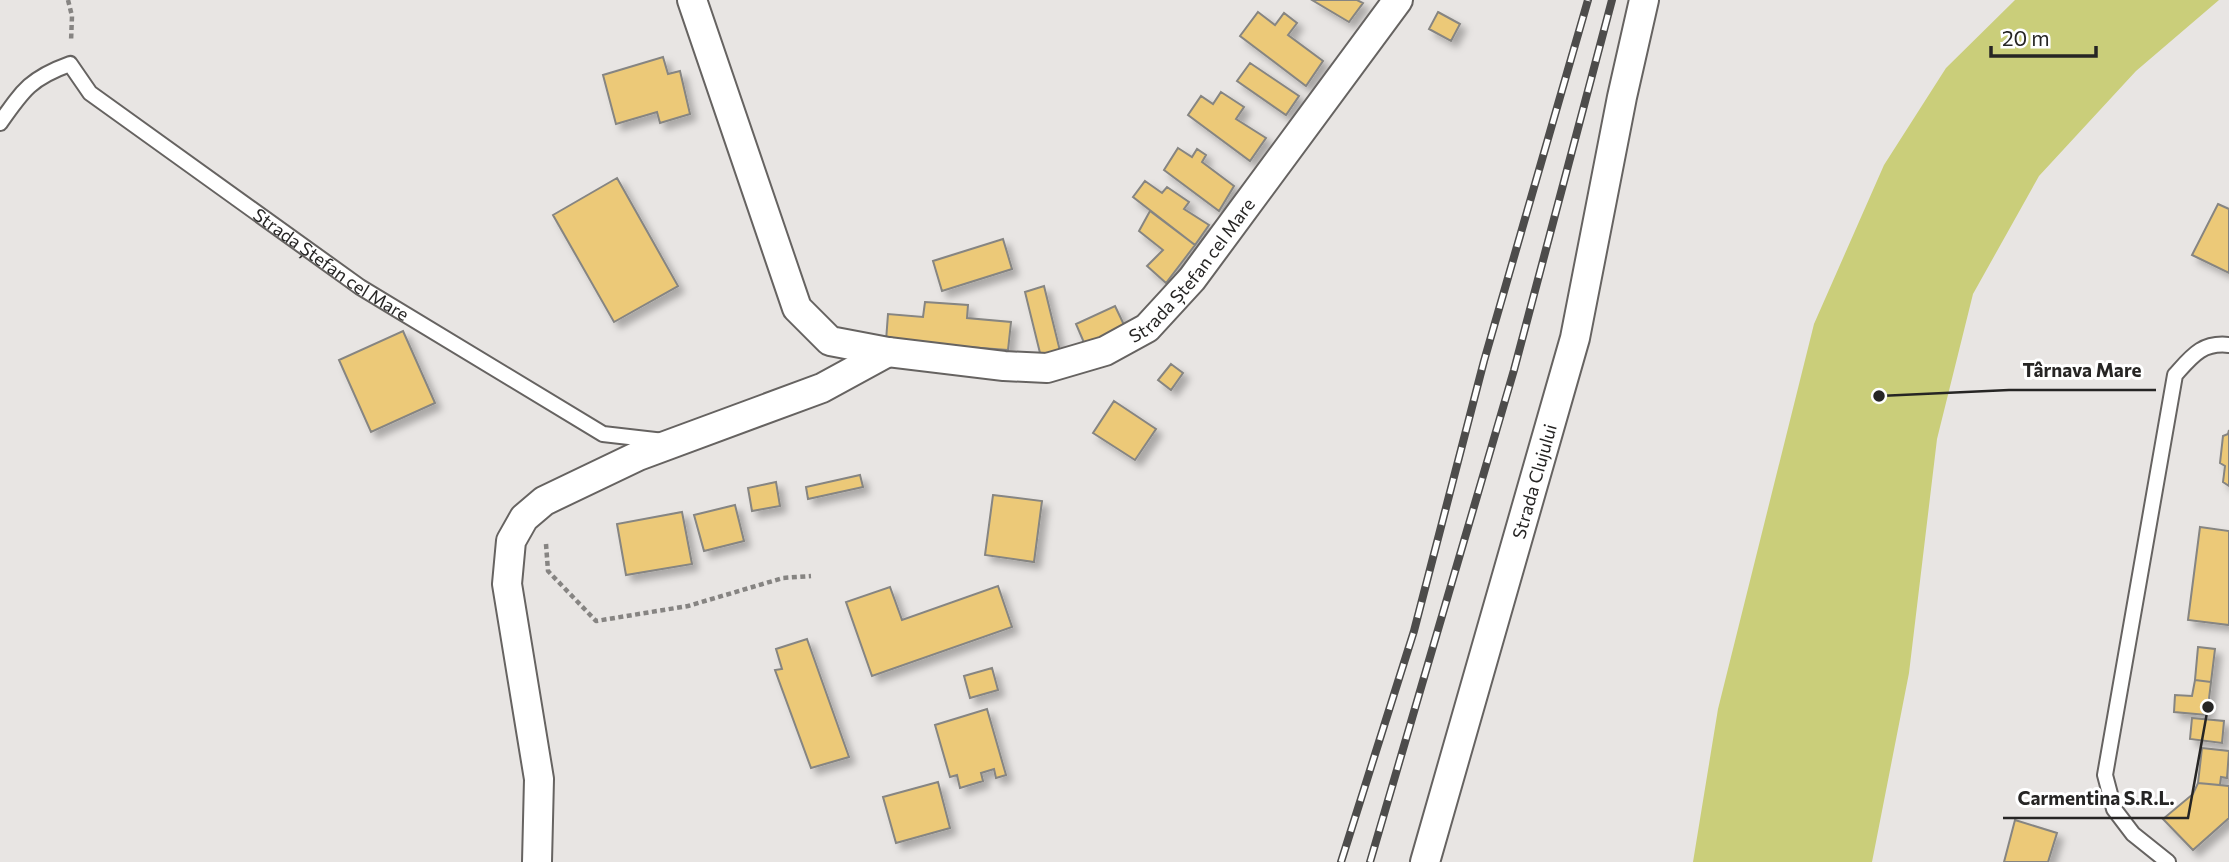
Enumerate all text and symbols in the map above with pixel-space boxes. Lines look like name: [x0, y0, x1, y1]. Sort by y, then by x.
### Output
scale bar: [1991, 14, 2096, 58]
text: 20 m: [2002, 25, 2050, 50]
street label: Strada Ștefan cel Mare: [1125, 194, 1259, 347]
street label: Strada Ștefan cel Mare: [249, 203, 413, 325]
callout: Târnava Mare: [2009, 350, 2156, 390]
text: Târnava Mare: [2023, 358, 2141, 381]
street label: Strada Clujului: [1507, 421, 1561, 541]
callout: Carmentina S.R.L.: [2003, 778, 2188, 818]
text: Carmentina S.R.L.: [2017, 786, 2175, 809]

